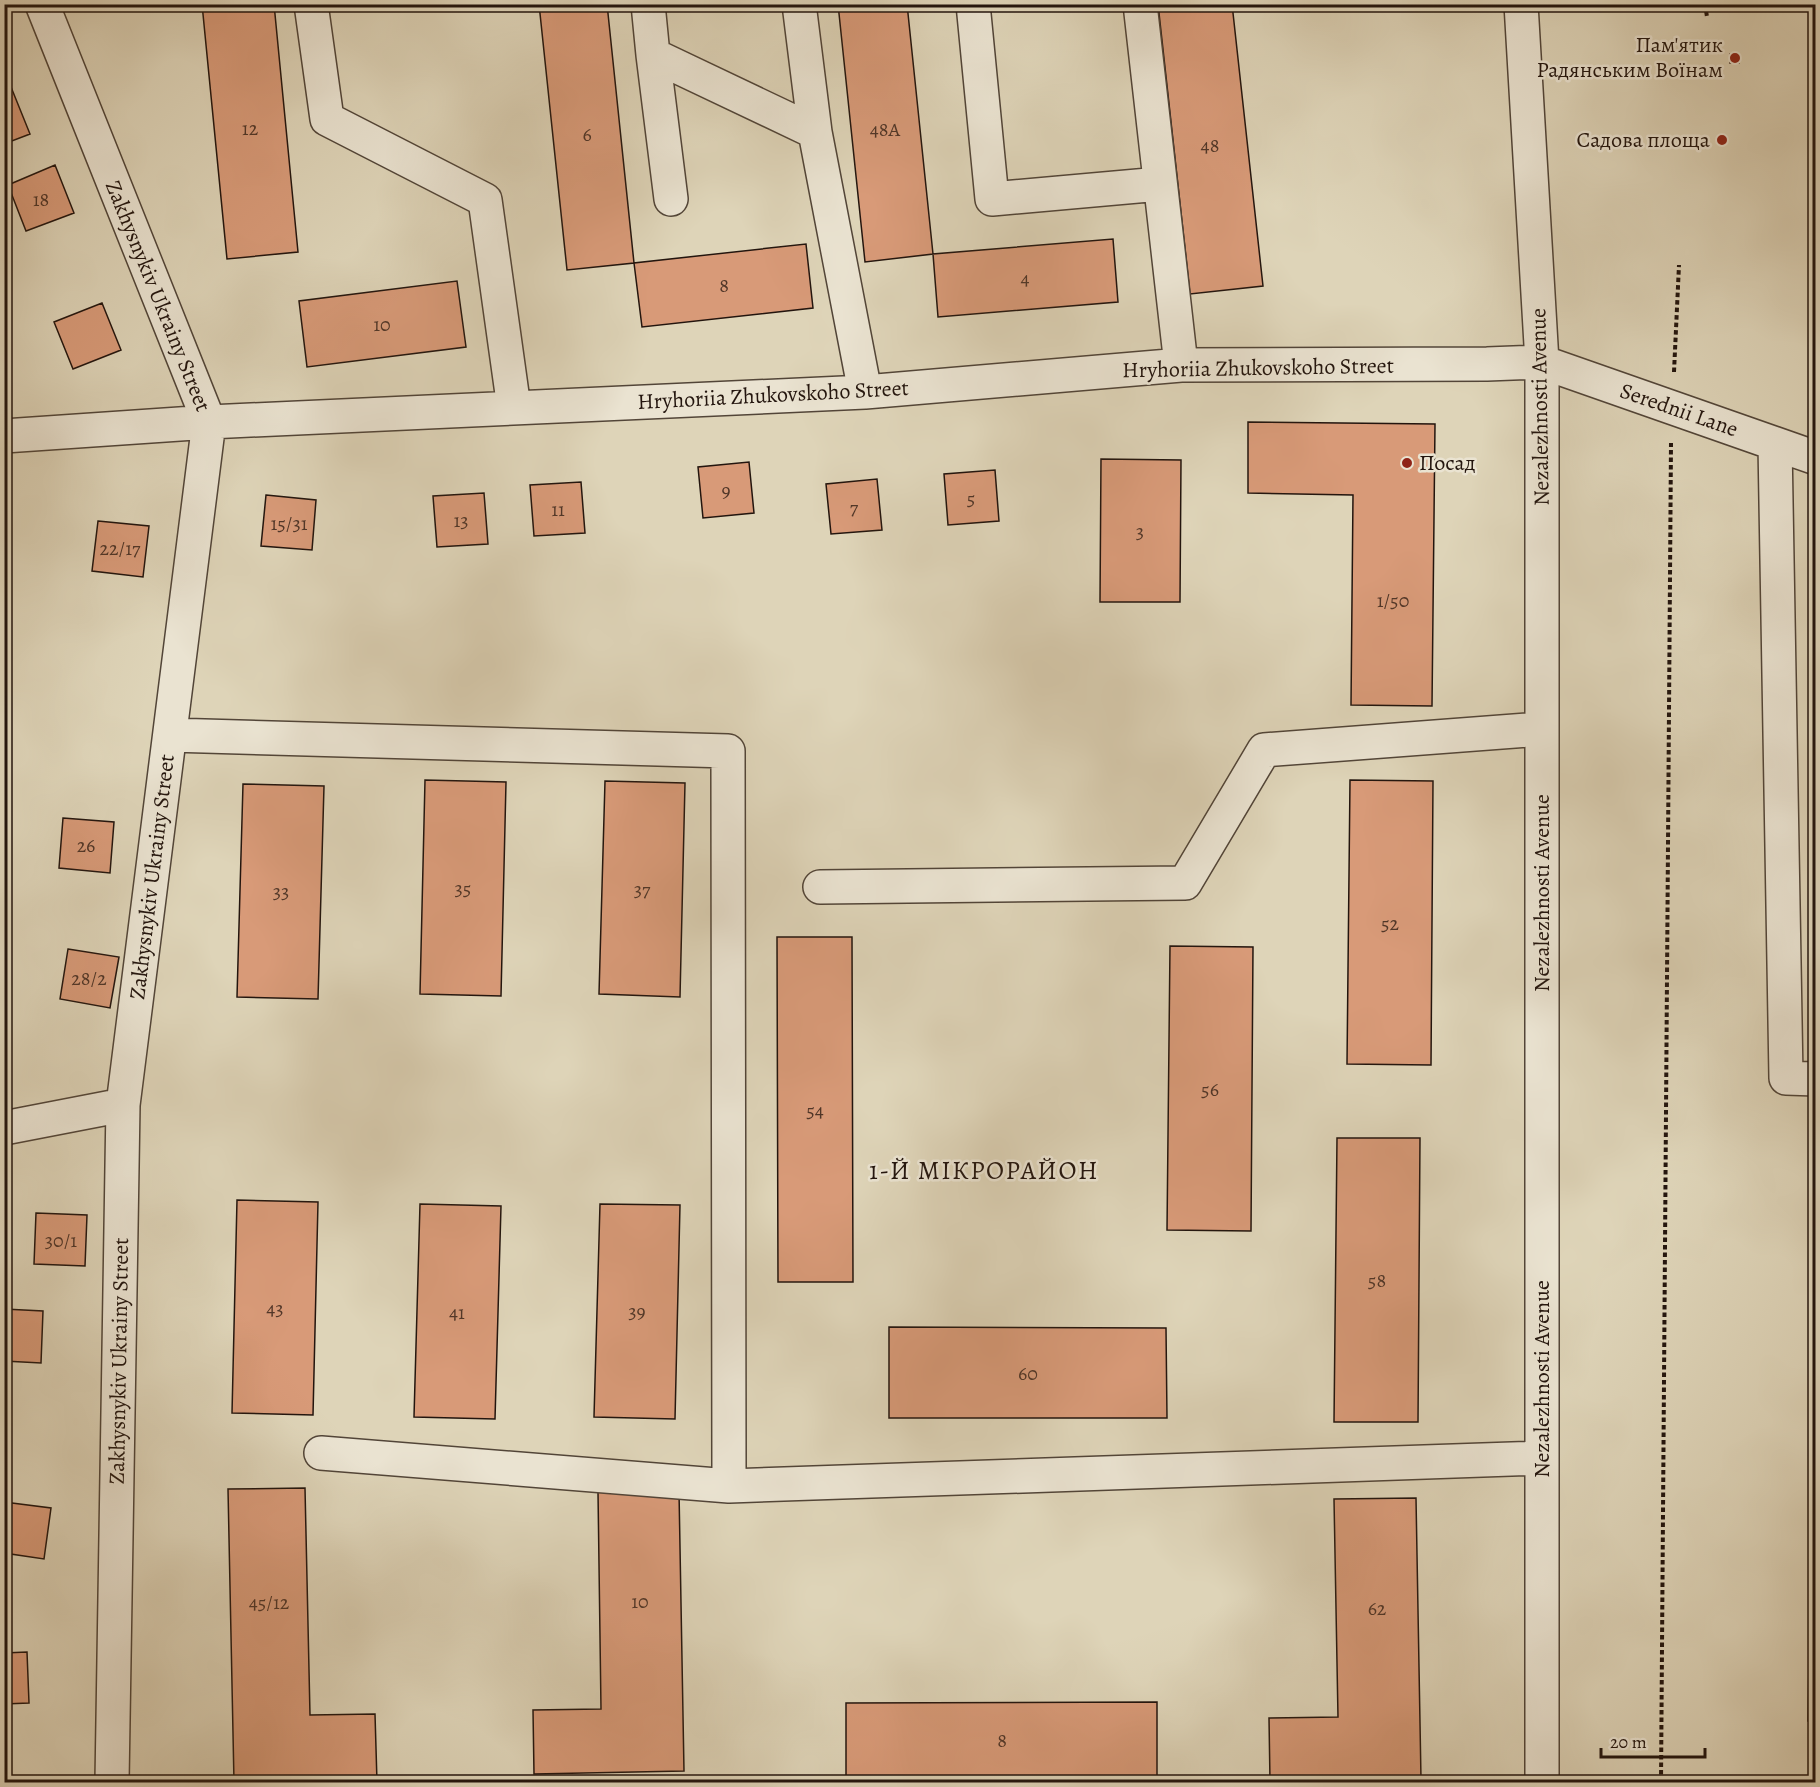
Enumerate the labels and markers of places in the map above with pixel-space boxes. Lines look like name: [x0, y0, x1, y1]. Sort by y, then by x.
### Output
place label: Пам'ятик Радянським Воїнам: [1536, 30, 1723, 85]
marker: Пам'ятик Радянським Воїнам: [1728, 51, 1742, 65]
place label: Садова площа: [1576, 125, 1711, 155]
marker: Садова площа: [1715, 133, 1729, 147]
place label: Посад: [1419, 448, 1476, 478]
marker: Посад: [1400, 456, 1414, 470]

